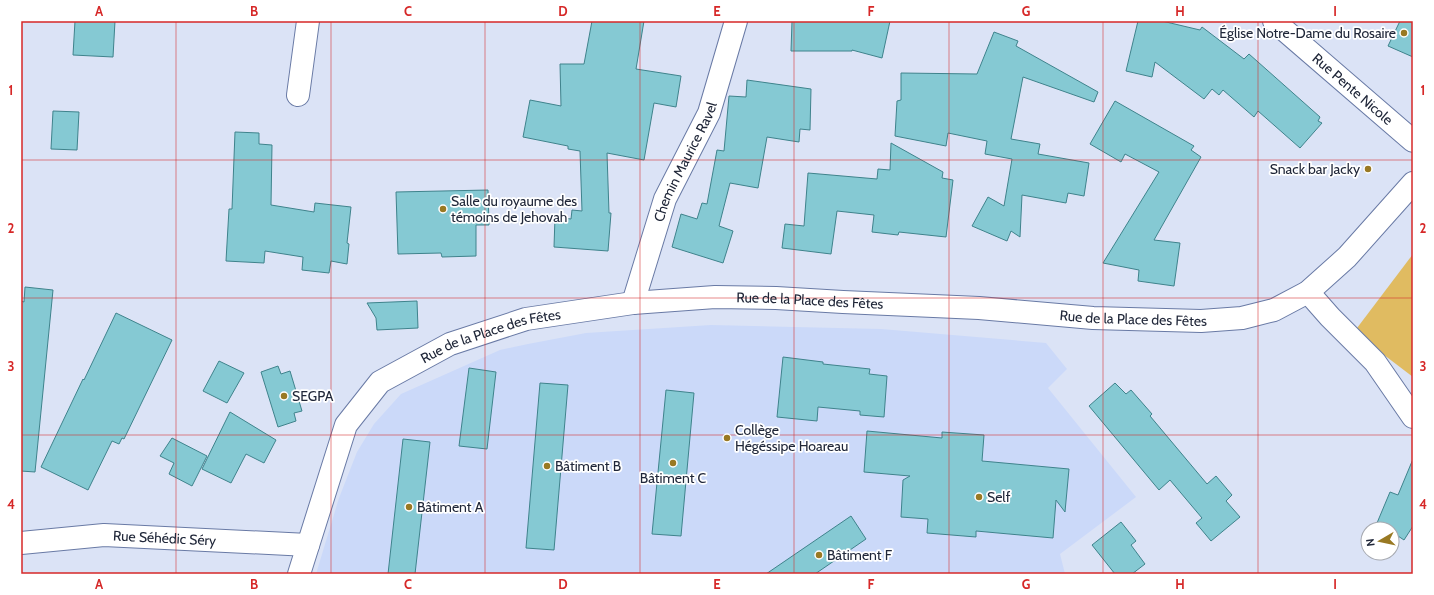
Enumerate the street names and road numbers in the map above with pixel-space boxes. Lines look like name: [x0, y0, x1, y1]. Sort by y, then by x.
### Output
street label: Rue Pente Nicole: [1309, 49, 1397, 129]
street label: Chemin Maurice Ravel: [650, 99, 721, 224]
street label: Rue de la Place des Fêtes: [736, 288, 884, 313]
street label: Rue de la Place des Fêtes: [417, 305, 562, 367]
street label: Rue de la Place des Fêtes: [1059, 306, 1208, 330]
street label: Rue Séhédic Séry: [113, 526, 217, 549]

